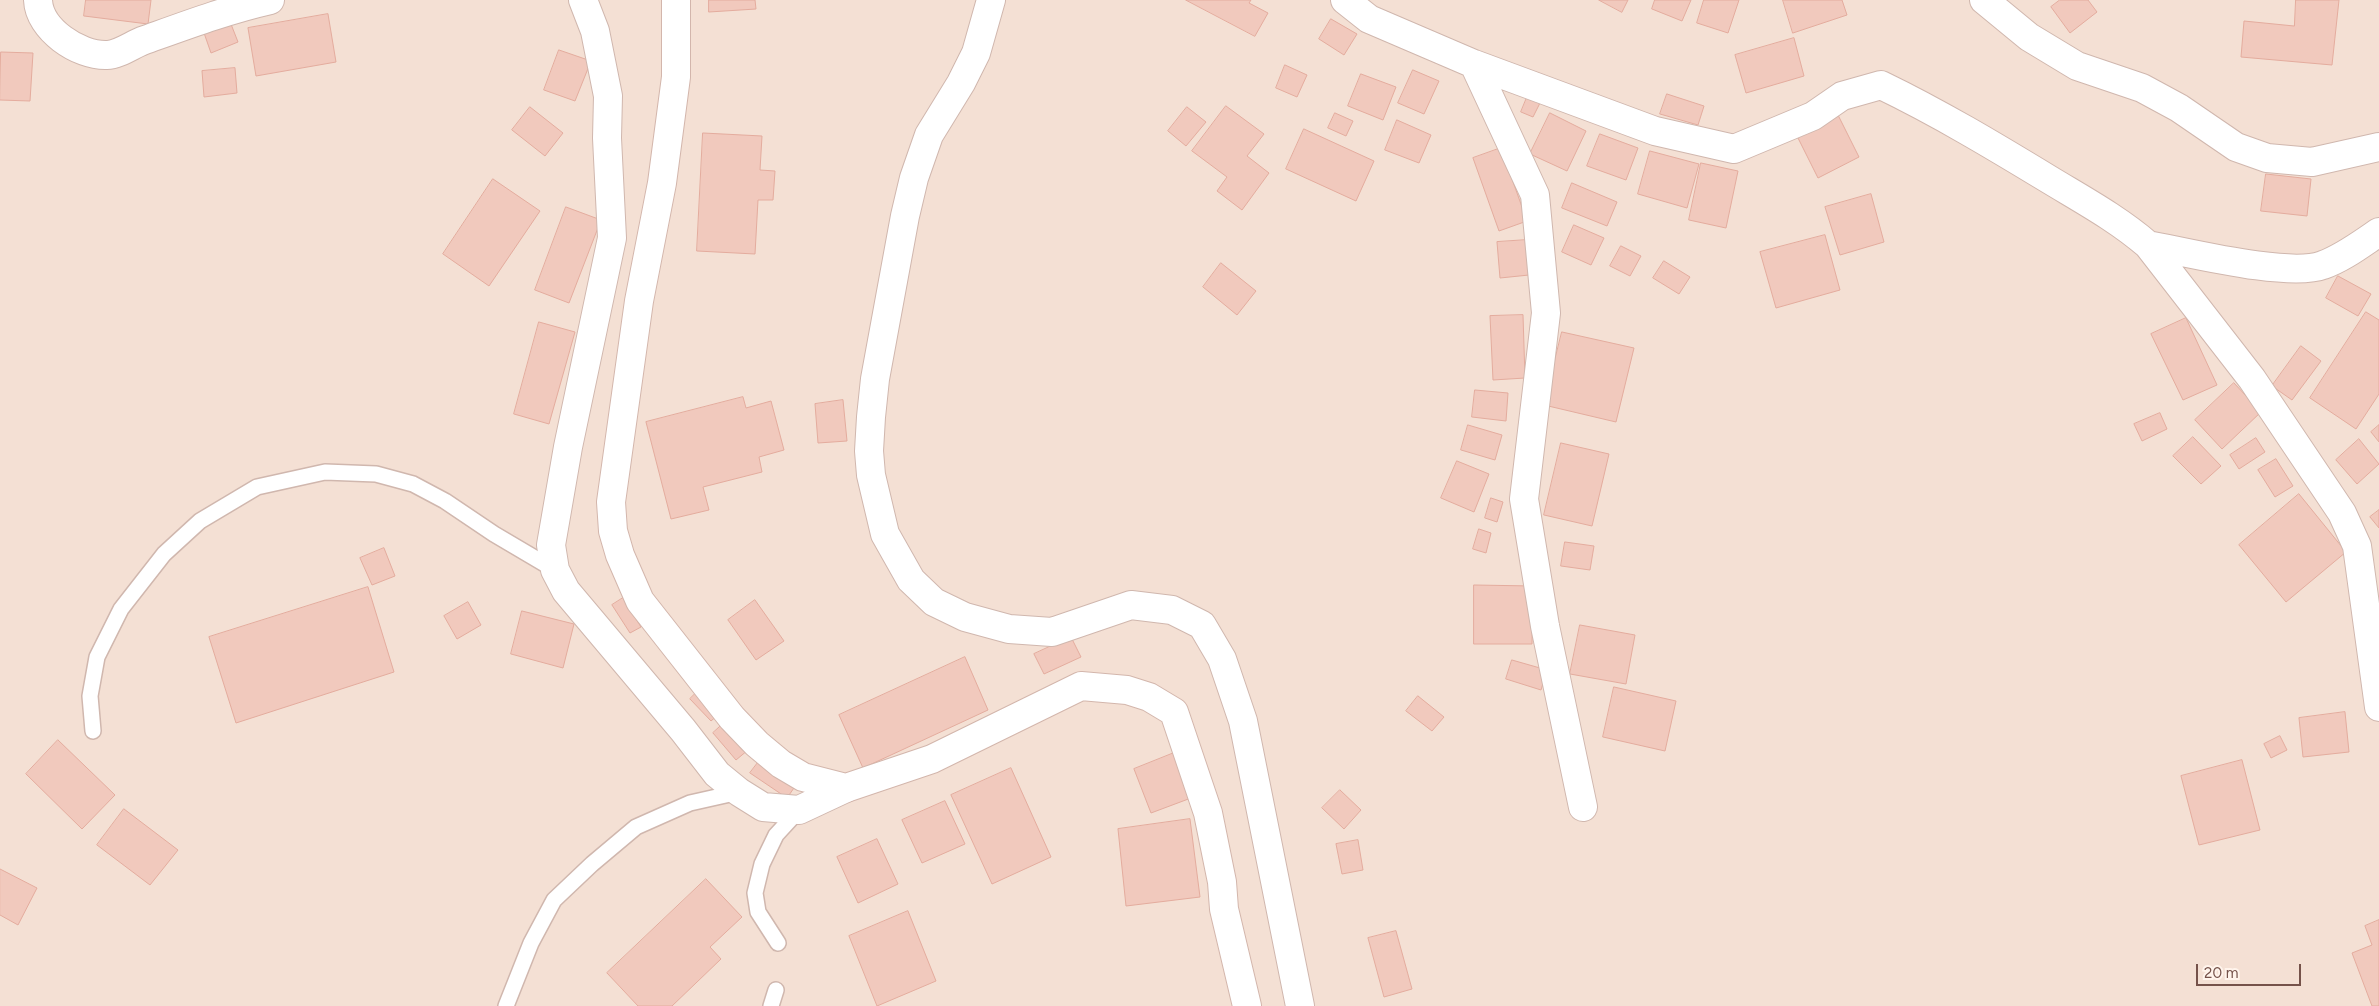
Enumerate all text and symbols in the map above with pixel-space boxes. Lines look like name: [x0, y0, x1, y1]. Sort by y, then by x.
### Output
scale bar: [2199, 954, 2304, 986]
text: 20 m: [2204, 964, 2238, 982]

